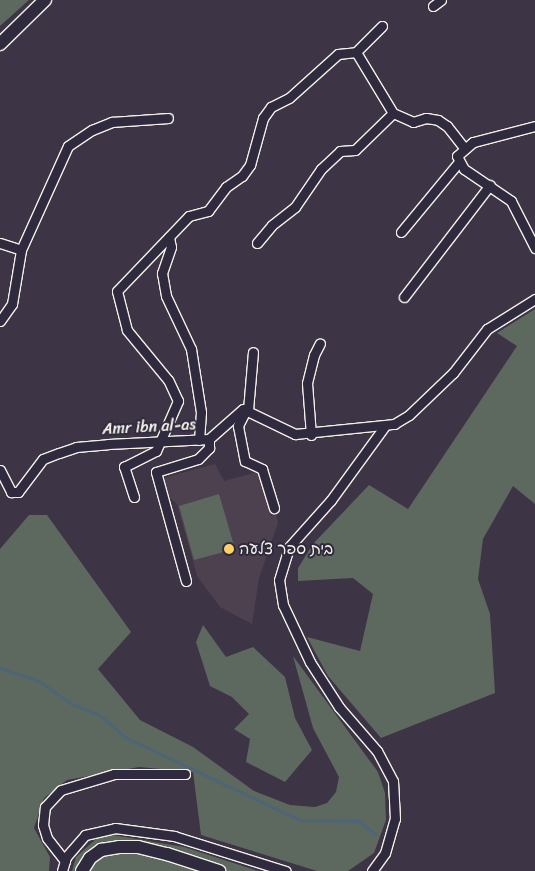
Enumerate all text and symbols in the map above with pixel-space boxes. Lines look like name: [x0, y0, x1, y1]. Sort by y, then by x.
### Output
street label: Amr ibn al-as: [101, 415, 197, 439]
place label: בית ספר צלעה: [239, 539, 333, 559]
marker: בית ספר צלעה: [223, 543, 235, 555]

